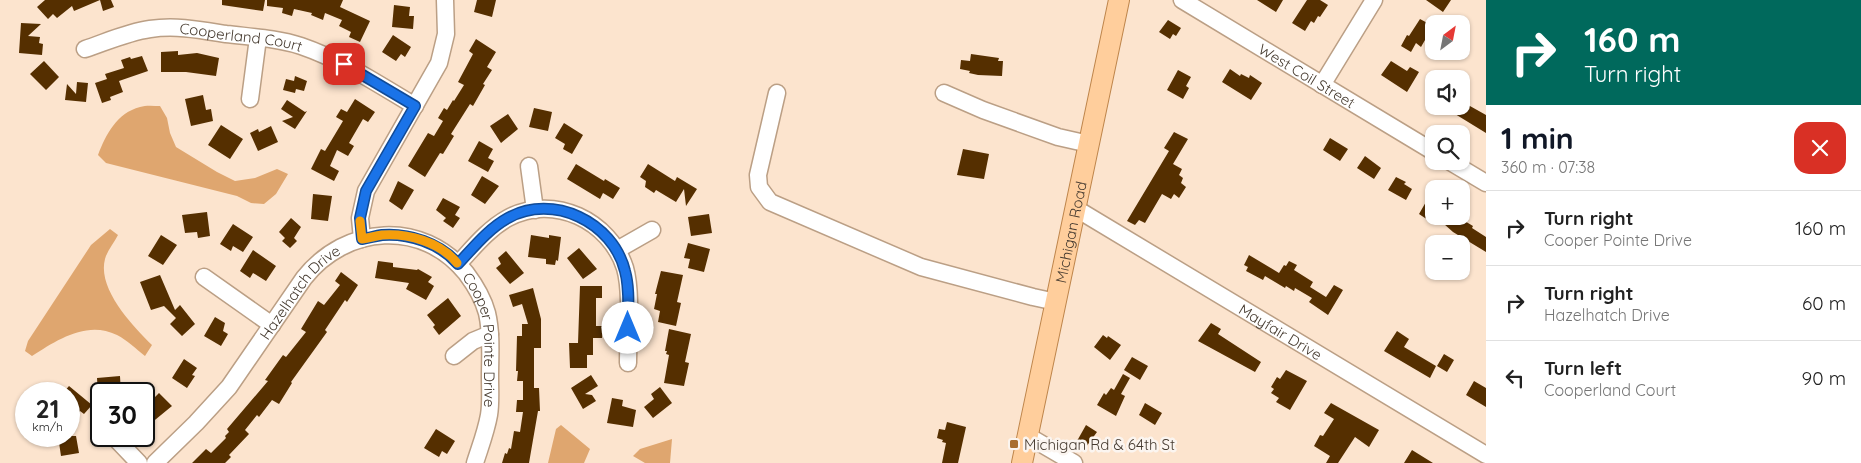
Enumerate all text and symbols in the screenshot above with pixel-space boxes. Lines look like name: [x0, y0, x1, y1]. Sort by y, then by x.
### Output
north arrow: [1425, 15, 1470, 60]
map controls: [1425, 15, 1470, 280]
text: 160 m: [1584, 17, 1681, 61]
street label: Cooperland Court: [179, 18, 305, 55]
icon: right: [1501, 20, 1566, 85]
street label: West Coil Street: [1255, 39, 1359, 112]
pin: [323, 43, 365, 85]
icon: arrive: [330, 50, 358, 78]
text: Turn right: [1584, 60, 1681, 88]
button: sound: [1425, 70, 1470, 115]
text: 1 min: [1501, 119, 1574, 157]
button: close: [1794, 122, 1846, 174]
button: search: [1425, 125, 1470, 170]
text: 360 m · 07:38: [1501, 157, 1595, 177]
street label: Michigan Road: [1050, 179, 1090, 285]
button: +: [1425, 180, 1470, 225]
text: Turn right: [1544, 206, 1633, 230]
icon: right: [1501, 214, 1529, 242]
text: 160 m: [1795, 216, 1846, 240]
text: Cooper Pointe Drive: [1544, 230, 1692, 250]
button: −: [1425, 235, 1470, 280]
street label: Hazelhatch Drive: [255, 240, 343, 343]
street label: Cooper Pointe Drive: [459, 268, 500, 408]
text: Turn right: [1544, 281, 1633, 305]
icon: right: [1501, 289, 1529, 317]
text: 60 m: [1802, 291, 1846, 315]
street label: Mayfair Drive: [1236, 299, 1326, 364]
position arrow: [601, 301, 653, 353]
text: Hazelhatch Drive: [1544, 305, 1670, 325]
text: Turn left: [1544, 356, 1622, 380]
icon: left: [1501, 364, 1529, 392]
text: 90 m: [1802, 366, 1846, 390]
text: Cooperland Court: [1544, 380, 1676, 400]
speed limit sign: 30: [90, 382, 155, 447]
text: 21: [36, 393, 59, 424]
text: km/h: [32, 419, 63, 434]
place label: Michigan Rd & 64th St: [1024, 435, 1175, 454]
marker: Michigan Rd & 64th St: [1008, 438, 1020, 450]

